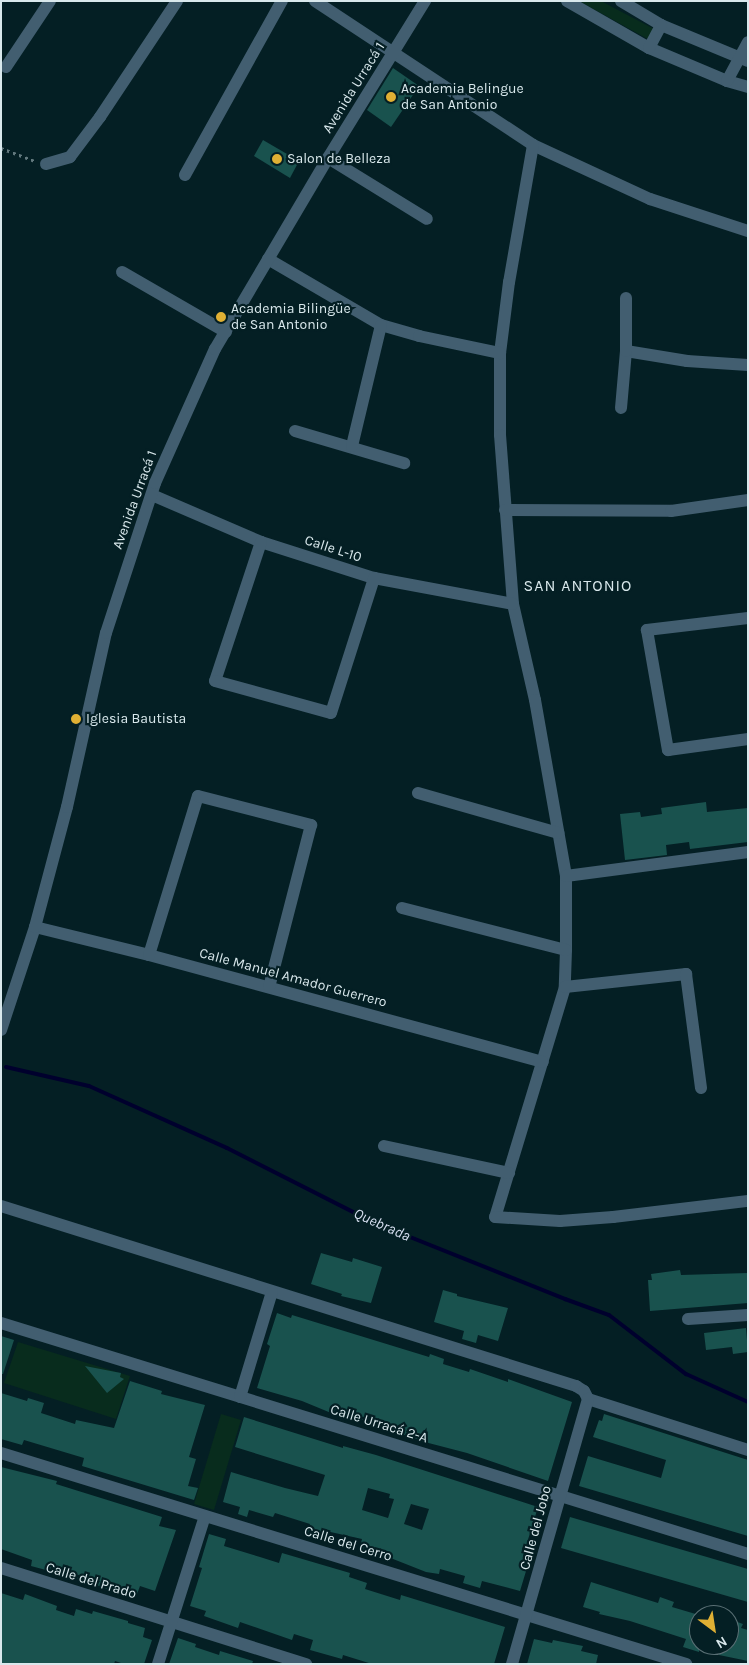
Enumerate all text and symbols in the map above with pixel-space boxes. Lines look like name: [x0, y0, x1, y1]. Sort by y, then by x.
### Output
street label: Avenida Urracá 1: [319, 40, 389, 136]
place label: Academia Belingue de San Antonio: [401, 81, 524, 114]
marker: Academia Belingue de San Antonio: [385, 91, 397, 103]
place label: Salon de Belleza: [287, 151, 391, 167]
marker: Salon de Belleza: [271, 153, 283, 165]
place label: Academia Bilingüe de San Antonio: [231, 301, 351, 334]
marker: Academia Bilingüe de San Antonio: [215, 311, 227, 323]
street label: Avenida Urracá 1: [109, 448, 161, 552]
street label: Calle L-10: [302, 532, 364, 566]
district label: SAN ANTONIO: [522, 576, 634, 596]
place label: Iglesia Bautista: [86, 711, 186, 727]
marker: Iglesia Bautista: [70, 713, 82, 725]
street label: Calle Manuel Amador Guerrero: [197, 945, 389, 1011]
water label: Quebrada: [351, 1205, 413, 1245]
street label: Calle Urracá 2-A: [328, 1401, 430, 1447]
street label: Calle del Jobo: [517, 1484, 555, 1572]
street label: Calle del Cerro: [302, 1523, 394, 1565]
street label: Calle del Prado: [44, 1559, 138, 1603]
north arrow: [689, 1605, 739, 1655]
text: N: [713, 1633, 730, 1652]

